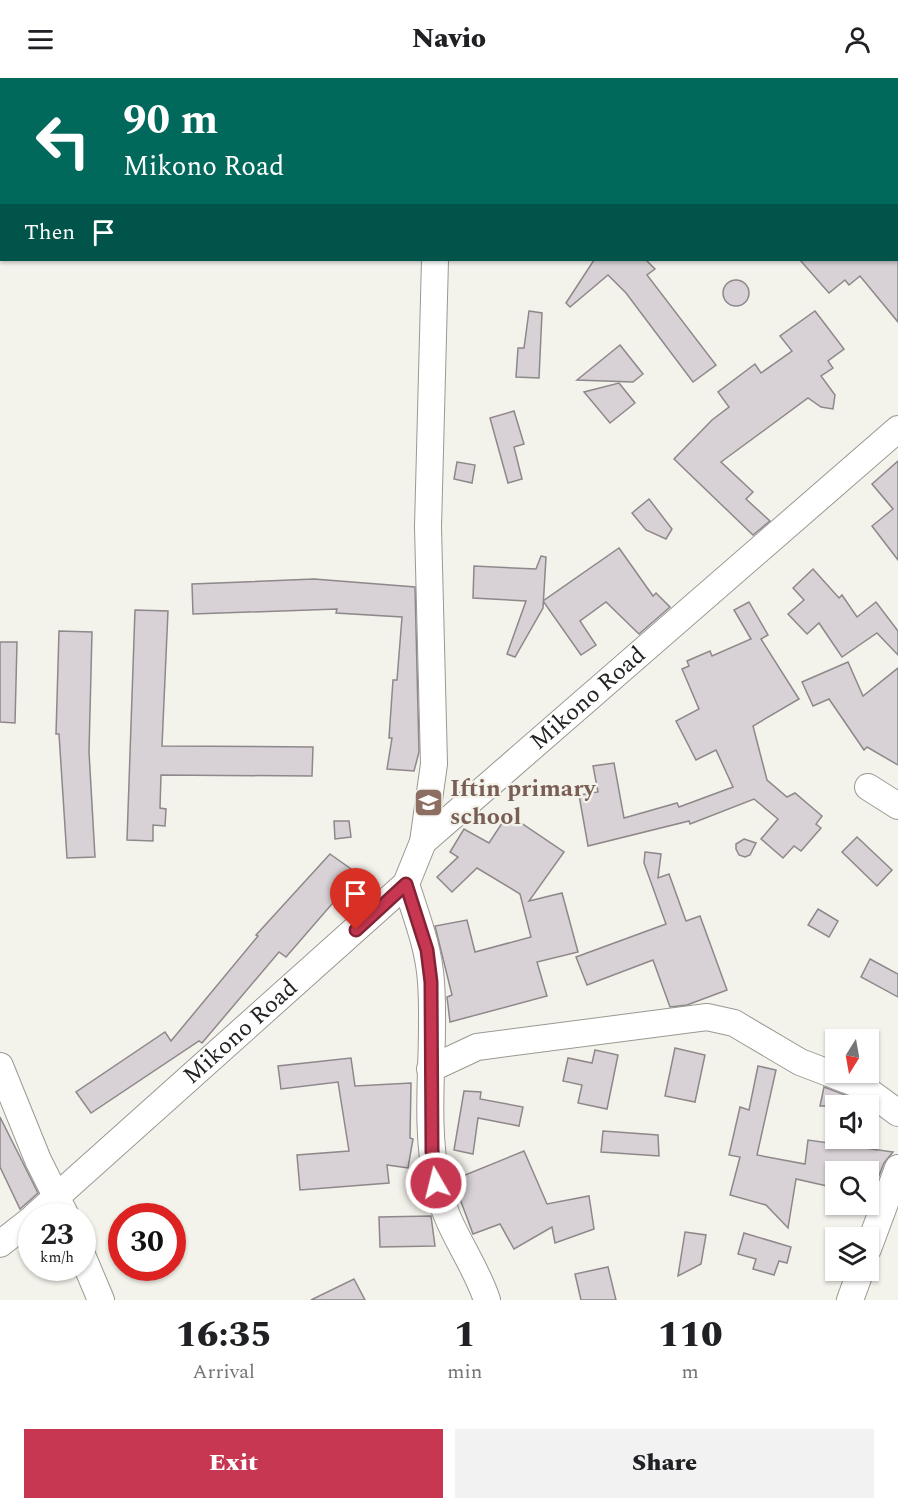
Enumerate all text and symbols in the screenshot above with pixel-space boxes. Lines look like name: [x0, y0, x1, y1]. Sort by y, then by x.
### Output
text: Navio: [412, 18, 486, 60]
icon: menu: [24, 23, 57, 56]
icon: person: [841, 23, 874, 56]
text: 90 m: [123, 89, 218, 152]
icon: left: [24, 102, 102, 180]
text: Mikono Road: [123, 146, 284, 188]
text: Then: [24, 216, 75, 249]
icon: arrive: [87, 216, 120, 249]
street label: Mikono Road: [522, 638, 654, 759]
place label: Iftin primary school: [450, 771, 597, 835]
school or university icon: Iftin primary school: [413, 787, 445, 819]
pin: [330, 868, 381, 930]
icon: arrive: [339, 877, 372, 910]
street label: Mikono Road: [175, 971, 306, 1093]
north arrow: [825, 1029, 879, 1083]
map controls: [825, 1029, 879, 1281]
button: sound: [825, 1095, 879, 1149]
position arrow: [404, 1151, 468, 1215]
button: search: [825, 1161, 879, 1215]
speed limit sign: 30: [108, 1203, 186, 1281]
text: 23: [40, 1212, 74, 1258]
button: layers: [825, 1227, 879, 1281]
text: km/h: [40, 1246, 74, 1269]
text: 16:35: [175, 1308, 272, 1363]
text: 1: [454, 1308, 476, 1363]
text: 110: [658, 1308, 723, 1363]
text: Arrival: [193, 1357, 255, 1387]
text: min: [447, 1357, 482, 1387]
text: m: [682, 1357, 699, 1387]
button: Exit: [24, 1429, 443, 1498]
button: Share: [455, 1429, 874, 1498]

